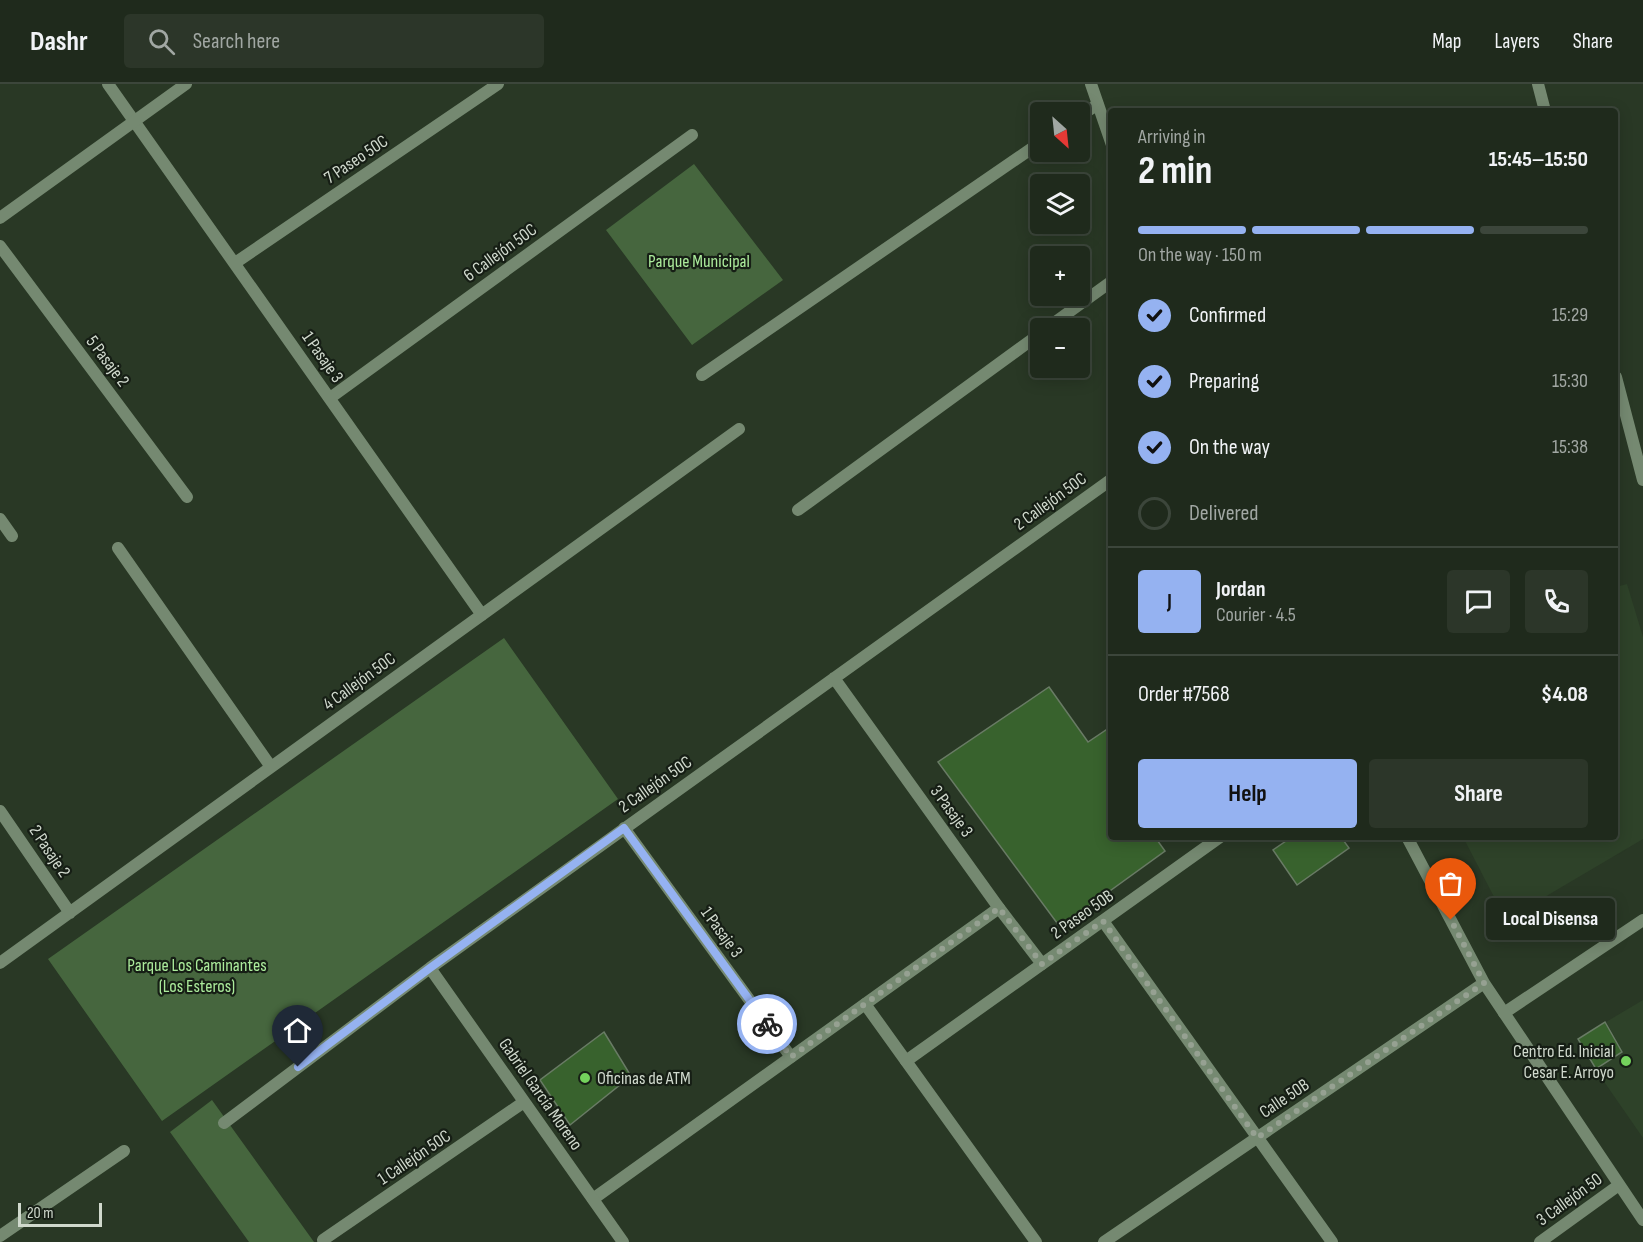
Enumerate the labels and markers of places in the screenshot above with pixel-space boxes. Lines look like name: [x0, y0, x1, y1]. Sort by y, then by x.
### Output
pin: [1425, 858, 1476, 920]
callout: Local Disensa: [1487, 899, 1616, 941]
pin: [272, 1005, 323, 1067]
place label: Centro Ed. Inicial Cesar E. Arroyo: [1513, 1041, 1614, 1083]
marker: Centro Ed. Inicial Cesar E. Arroyo: [1619, 1054, 1633, 1068]
place label: Oficinas de ATM: [597, 1068, 691, 1089]
marker: Oficinas de ATM: [578, 1071, 592, 1085]

